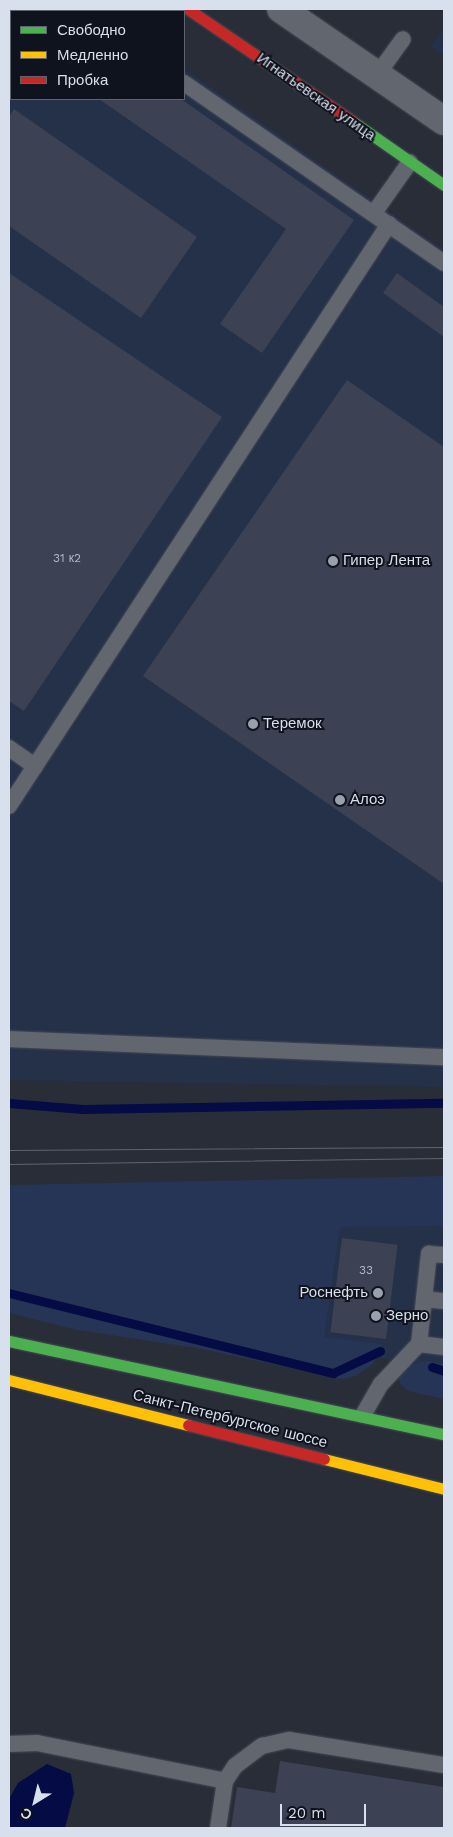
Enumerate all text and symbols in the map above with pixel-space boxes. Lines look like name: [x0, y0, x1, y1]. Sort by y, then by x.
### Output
legend: [10, 10, 185, 100]
text: Свободно: [57, 21, 126, 39]
text: Медленно: [57, 46, 128, 64]
street label: Игнатьевская улица: [253, 49, 379, 145]
text: Пробка: [57, 71, 108, 89]
house number: 31 к2: [53, 552, 81, 566]
place label: Гипер Лента: [343, 552, 430, 570]
marker: Гипер Лента: [327, 555, 339, 567]
place label: Теремок: [263, 715, 322, 733]
marker: Теремок: [247, 718, 259, 730]
place label: Алоэ: [350, 791, 385, 809]
marker: Алоэ: [334, 794, 346, 806]
house number: 33: [359, 1264, 373, 1278]
place label: Роснефть: [299, 1284, 368, 1302]
marker: Роснефть: [372, 1287, 384, 1299]
place label: Зерно: [386, 1307, 428, 1325]
marker: Зерно: [370, 1310, 382, 1322]
street label: Санкт-Петербургское шоссе: [131, 1386, 329, 1452]
north arrow: [10, 1777, 60, 1827]
scale bar: [283, 1794, 369, 1826]
text: 20 m: [288, 1804, 326, 1822]
text: С: [17, 1805, 35, 1824]

